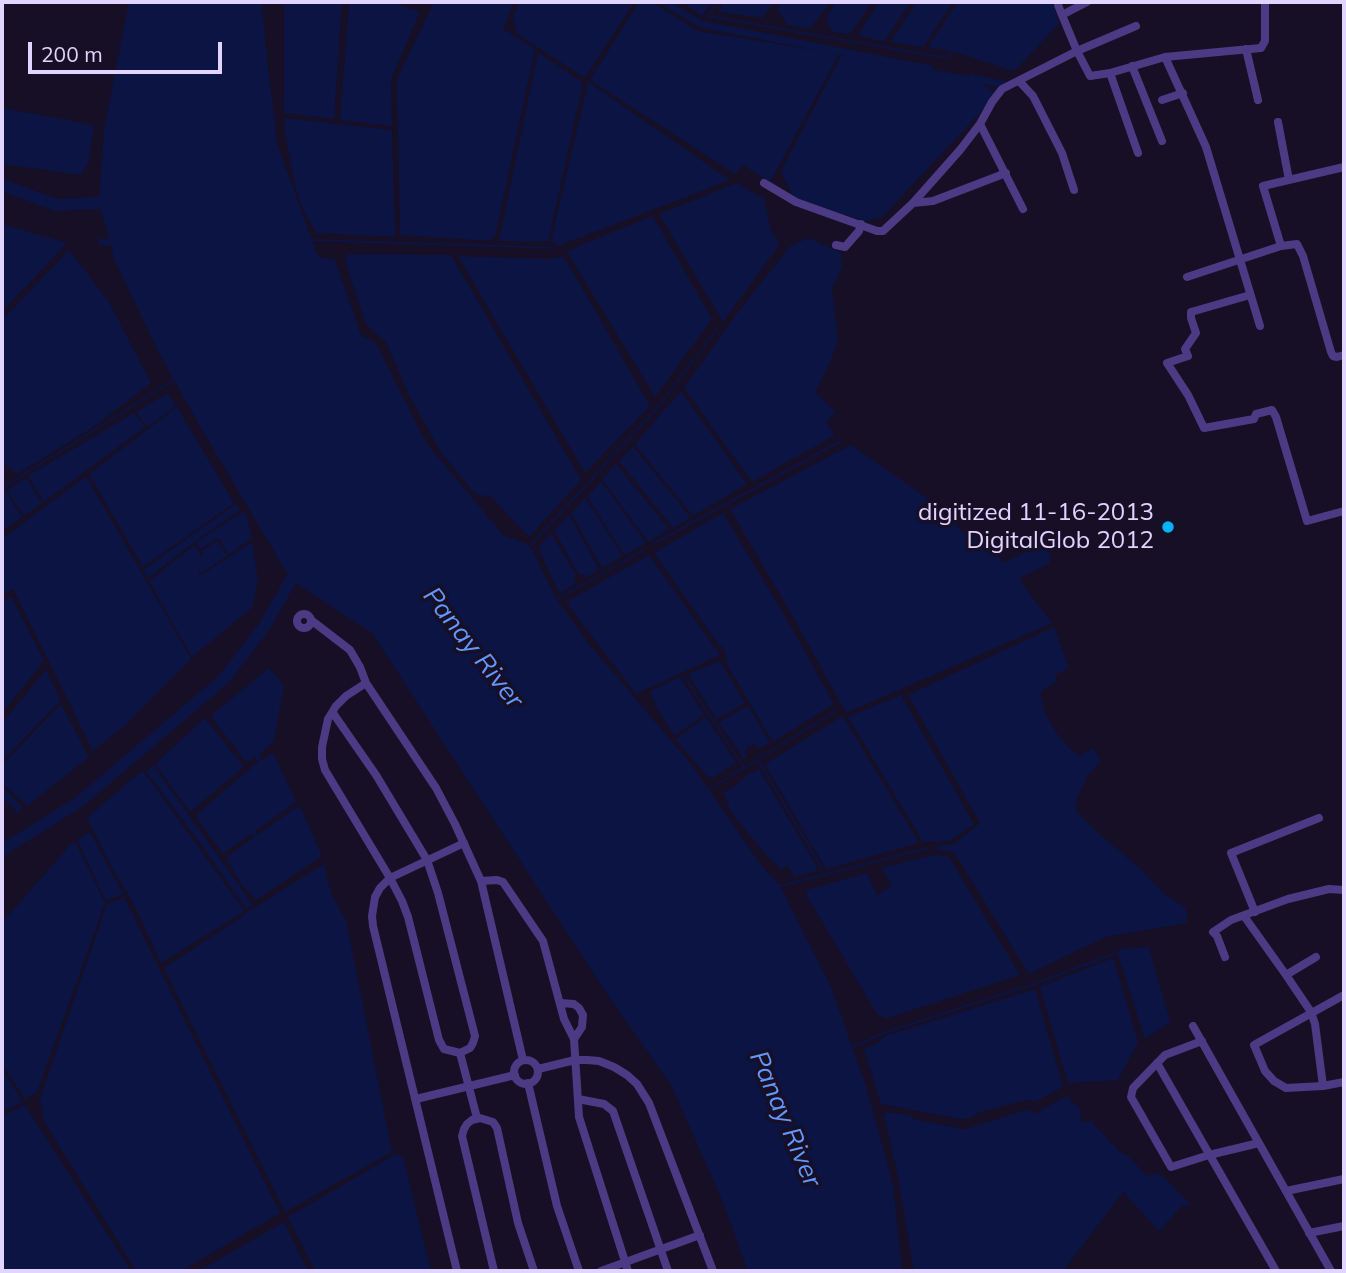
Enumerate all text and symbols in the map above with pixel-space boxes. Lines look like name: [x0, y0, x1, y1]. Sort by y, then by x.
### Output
scale bar: [32, 28, 226, 72]
text: 200 m: [41, 41, 103, 67]
place label: digitized 11-16-2013 DigitalGlob 2012: [918, 499, 1154, 555]
marker: digitized 11-16-2013 DigitalGlob 2012: [1160, 519, 1176, 535]
water label: Panay River: [416, 581, 530, 715]
water label: Panay River: [742, 1046, 828, 1192]

